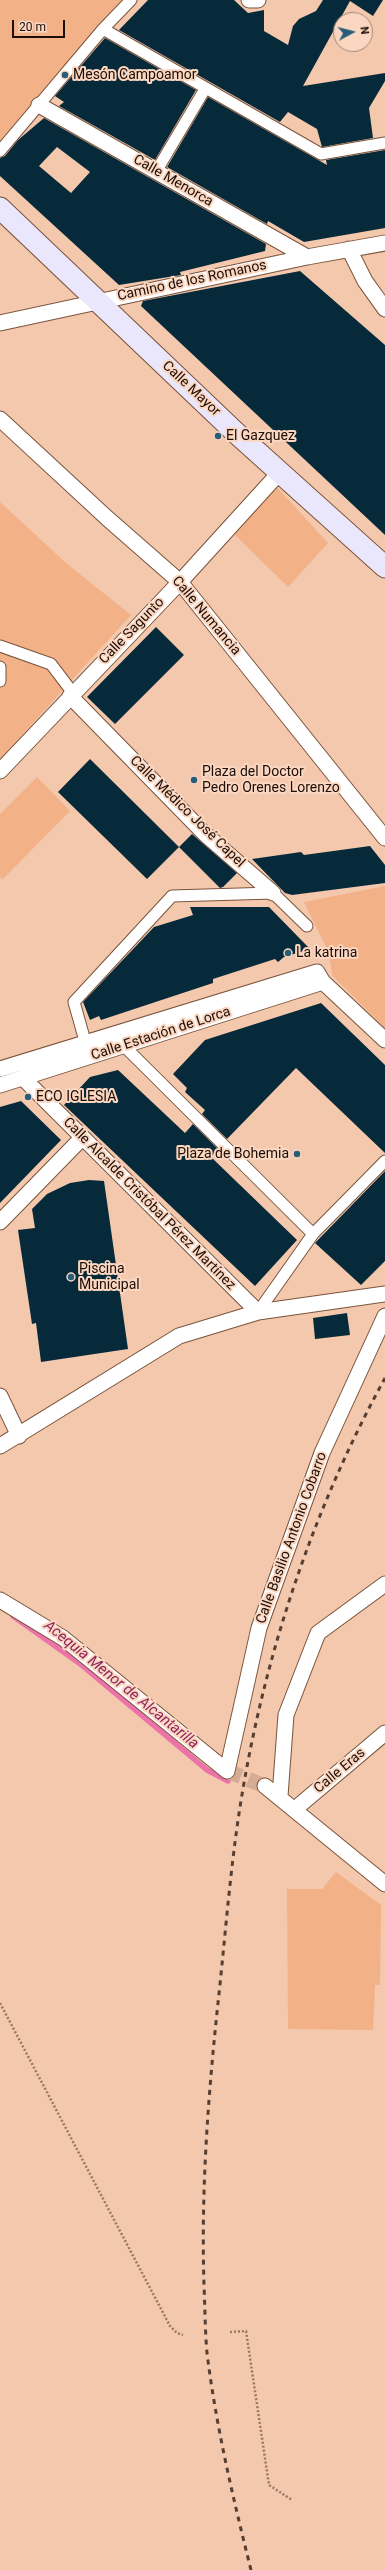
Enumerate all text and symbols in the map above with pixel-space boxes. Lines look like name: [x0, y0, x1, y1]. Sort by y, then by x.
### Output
scale bar: [14, 12, 67, 38]
north arrow: [333, 12, 373, 52]
text: 20 m: [19, 20, 46, 34]
text: N: [357, 26, 371, 35]
place label: Mesón Campoamor: [73, 67, 197, 83]
marker: Mesón Campoamor: [60, 70, 70, 80]
street label: Calle Menorca: [130, 151, 216, 211]
street label: Camino de los Romanos: [116, 257, 268, 305]
street label: Calle Mayor: [158, 358, 224, 420]
place label: El Gazquez: [226, 428, 295, 444]
marker: El Gazquez: [213, 431, 223, 441]
street label: Calle Numancia: [168, 573, 244, 659]
street label: Calle Sagunto: [96, 594, 168, 668]
street label: Calle Médico José Capel: [126, 753, 248, 871]
place label: Plaza del Doctor Pedro Orenes Lorenzo: [202, 764, 340, 796]
marker: Plaza del Doctor Pedro Orenes Lorenzo: [189, 775, 199, 785]
place label: La katrina: [296, 945, 357, 961]
marker: La katrina: [283, 948, 293, 958]
street label: Calle Estación de Lorca: [89, 1004, 233, 1064]
place label: ECO IGLESIA: [36, 1089, 116, 1105]
marker: ECO IGLESIA: [23, 1092, 33, 1102]
street label: Calle Alcalde Cristóbal Pérez Martínez: [59, 1114, 239, 1294]
place label: Plaza de Bohemia: [177, 1146, 289, 1162]
marker: Plaza de Bohemia: [292, 1149, 302, 1159]
place label: Piscina Municipal: [79, 1261, 140, 1294]
marker: Piscina Municipal: [66, 1272, 76, 1282]
street label: Calle Basilio Antonio Cobarro: [253, 1450, 331, 1626]
water label: Acequia Menor de Alcantarilla: [40, 1617, 202, 1753]
street label: Calle Eras: [311, 1745, 369, 1797]

